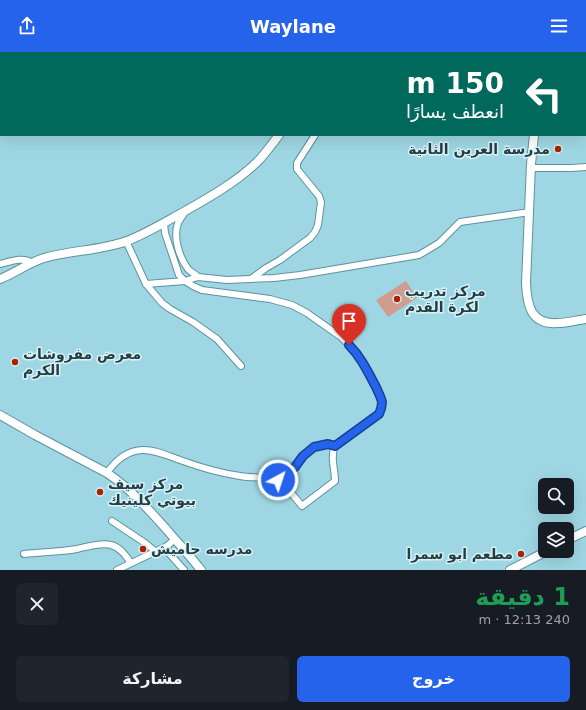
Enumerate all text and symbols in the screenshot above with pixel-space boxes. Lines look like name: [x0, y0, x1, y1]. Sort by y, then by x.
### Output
icon: share: [16, 15, 38, 37]
icon: menu: [548, 15, 570, 37]
text: Waylane: [250, 16, 336, 37]
text: 150 m: [407, 67, 504, 100]
icon: left: [518, 68, 570, 120]
text: انعطف يسارًا: [406, 101, 504, 122]
place label: مدرسة العرين الثانية: [408, 141, 550, 158]
marker: مدرسة العرين الثانية: [553, 144, 563, 154]
place label: مركز تدريب لكرة القدم: [405, 283, 486, 316]
marker: مركز تدريب لكرة القدم: [392, 294, 402, 304]
pin: [332, 304, 366, 345]
icon: arrive: [338, 310, 360, 332]
place label: معرض مفروشات الكرم: [23, 346, 141, 379]
marker: معرض مفروشات الكرم: [10, 357, 20, 367]
position arrow: [257, 459, 299, 501]
place label: مركز سيف بيوتي كلينيك: [108, 476, 196, 509]
map controls: [538, 478, 574, 558]
button: search: [538, 478, 574, 514]
marker: مركز سيف بيوتي كلينيك: [95, 487, 105, 497]
button: layers: [538, 522, 574, 558]
place label: مدرسه حاميش: [151, 541, 252, 557]
marker: مدرسه حاميش: [138, 544, 148, 554]
place label: مطعم ابو سمرا: [407, 546, 513, 563]
marker: مطعم ابو سمرا: [516, 549, 526, 559]
button: close: [16, 583, 58, 625]
text: 1 دقيقة: [475, 583, 570, 611]
text: 240 m · 12:13: [479, 612, 570, 627]
button: مشاركة: [16, 656, 289, 702]
button: خروج: [297, 656, 570, 702]

